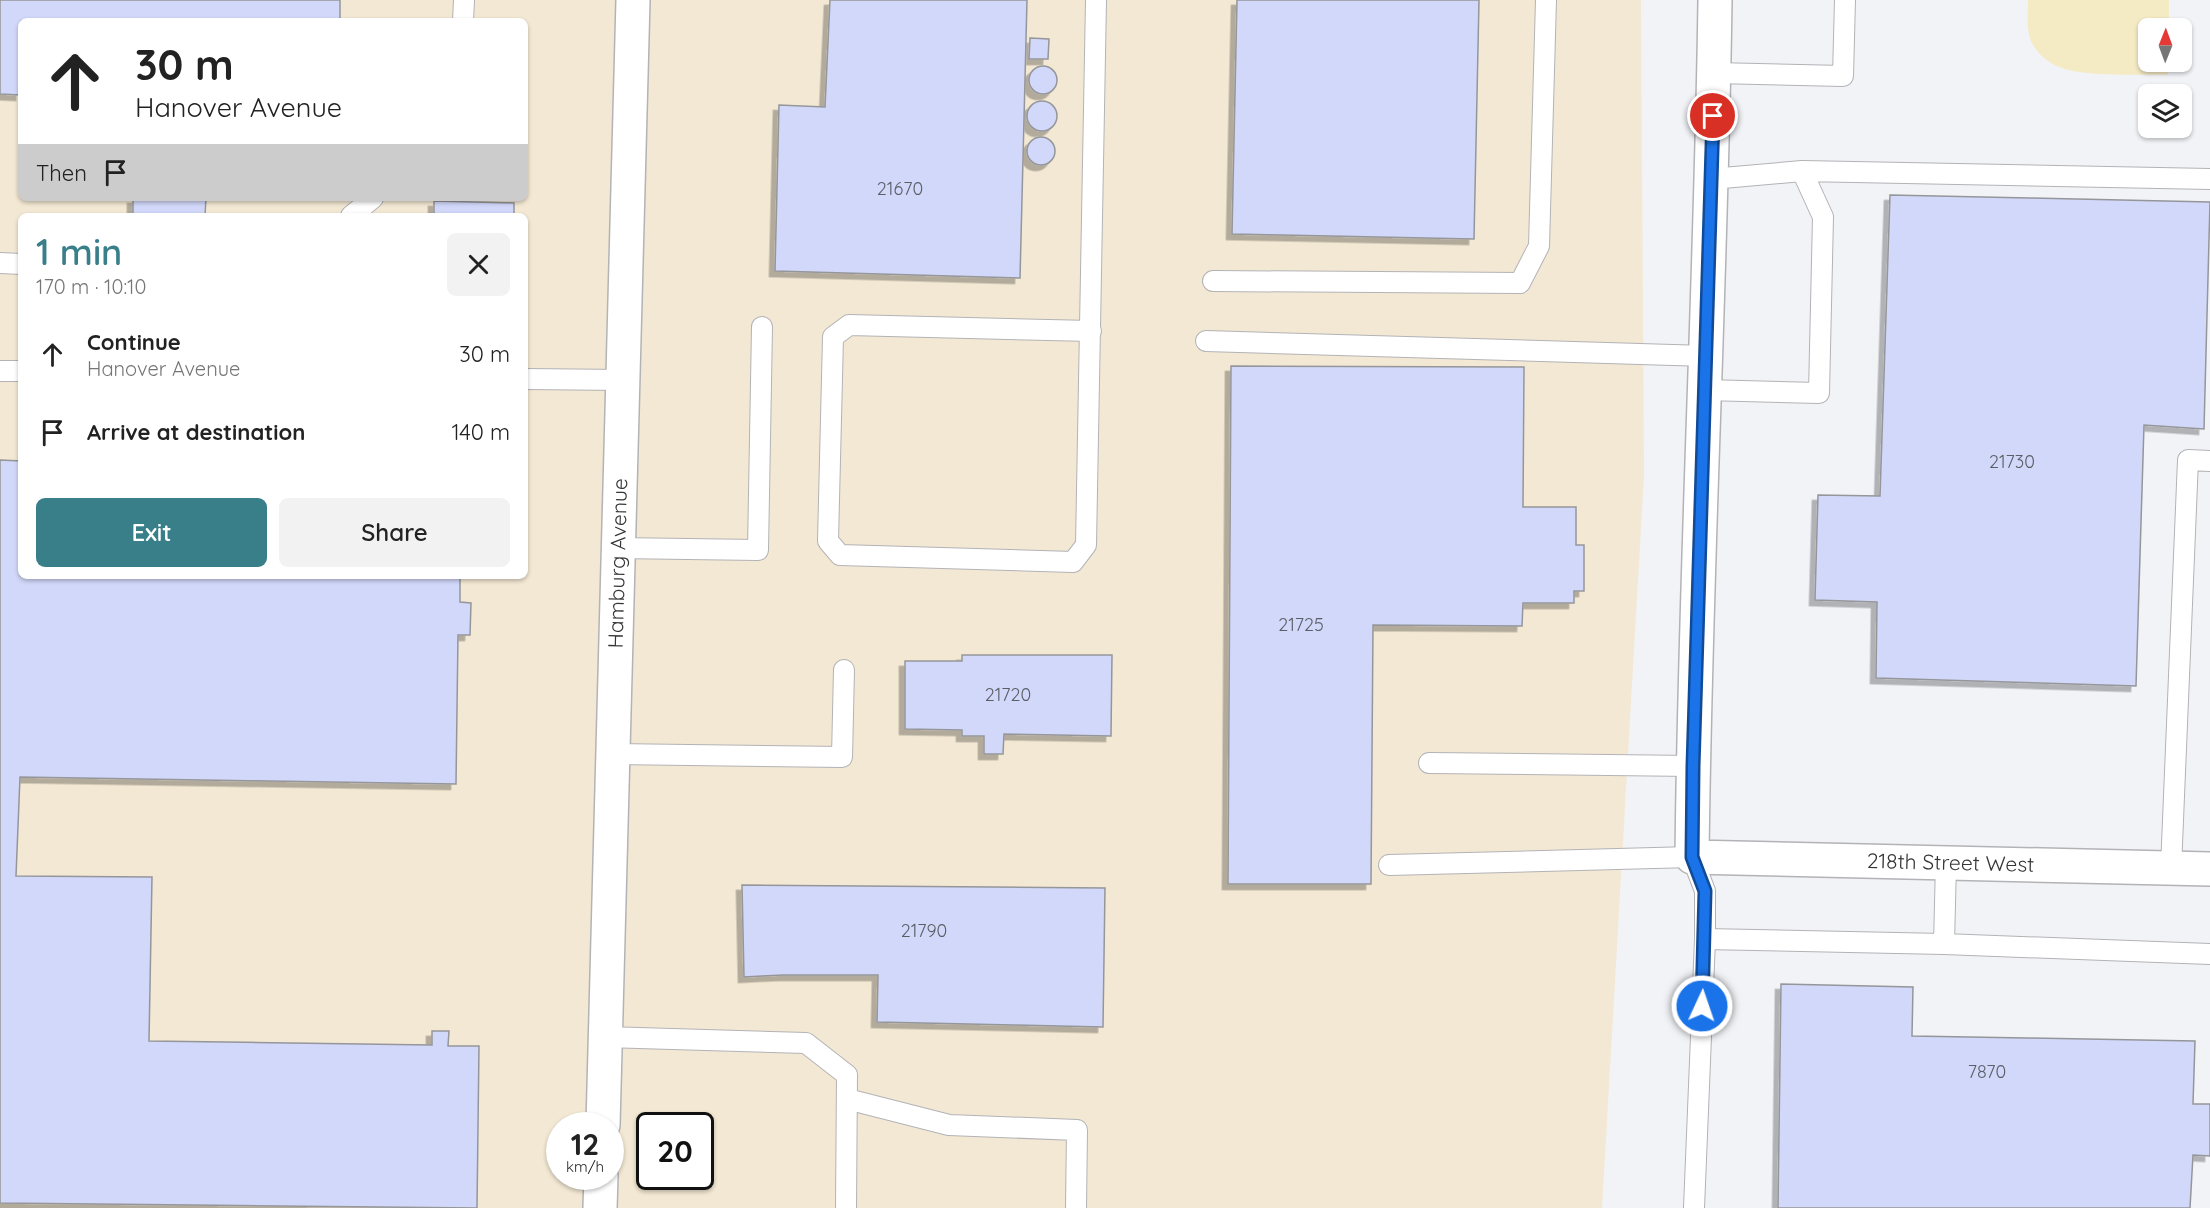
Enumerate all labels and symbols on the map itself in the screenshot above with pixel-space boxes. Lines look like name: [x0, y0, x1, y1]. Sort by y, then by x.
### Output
north arrow: [2138, 18, 2192, 72]
pin: [1687, 90, 1738, 141]
house number: 21670: [877, 177, 923, 200]
house number: 21730: [1989, 450, 2035, 473]
street label: Hamburg Avenue: [602, 478, 632, 649]
house number: 21725: [1278, 613, 1324, 636]
house number: 21720: [985, 683, 1031, 706]
street label: 218th Street West: [1867, 847, 2035, 877]
house number: 21790: [901, 919, 947, 942]
position arrow: [1670, 974, 1734, 1038]
house number: 7870: [1968, 1060, 2006, 1083]
speed limit sign: 20: [636, 1112, 714, 1190]

